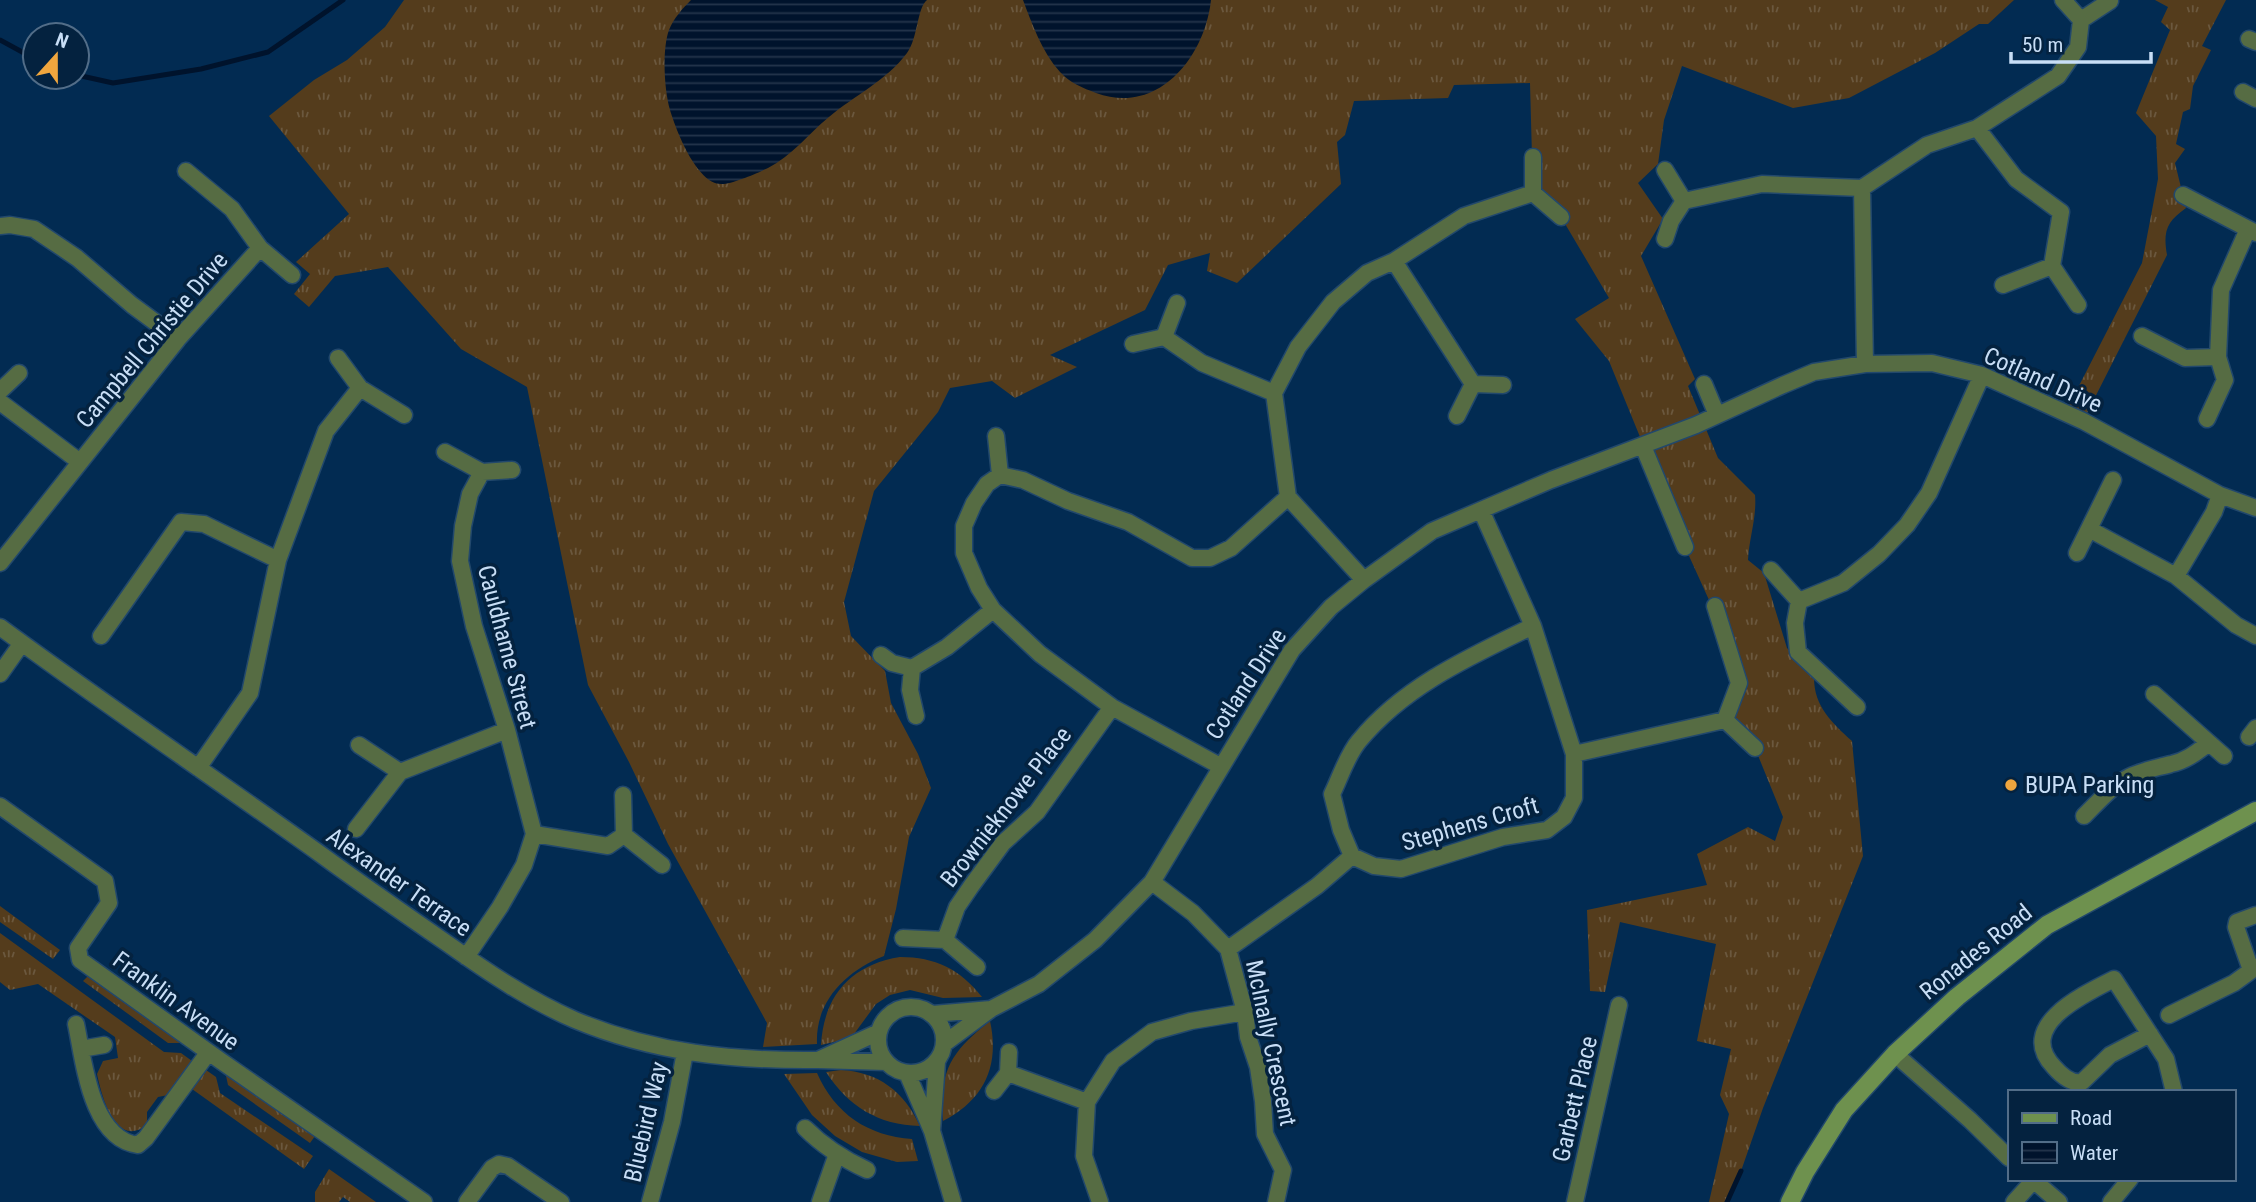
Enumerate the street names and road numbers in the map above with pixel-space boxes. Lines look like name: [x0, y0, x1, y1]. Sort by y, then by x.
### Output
street label: Campbell Christie Drive: [70, 246, 234, 434]
street label: Cotland Drive: [1979, 341, 2107, 419]
street label: Cauldhame Street: [472, 562, 542, 732]
street label: Cotland Drive: [1200, 623, 1292, 745]
street label: Brownieknowe Place: [935, 721, 1077, 893]
street label: Stephens Croft: [1398, 791, 1542, 857]
street label: Alexander Terrace: [321, 822, 477, 942]
street label: Ronades Road: [1914, 898, 2038, 1006]
street label: Franklin Avenue: [107, 946, 245, 1056]
street label: McInally Crescent: [1240, 958, 1302, 1128]
street label: Garbett Place: [1547, 1033, 1603, 1165]
street label: Bluebird Way: [619, 1059, 673, 1185]

